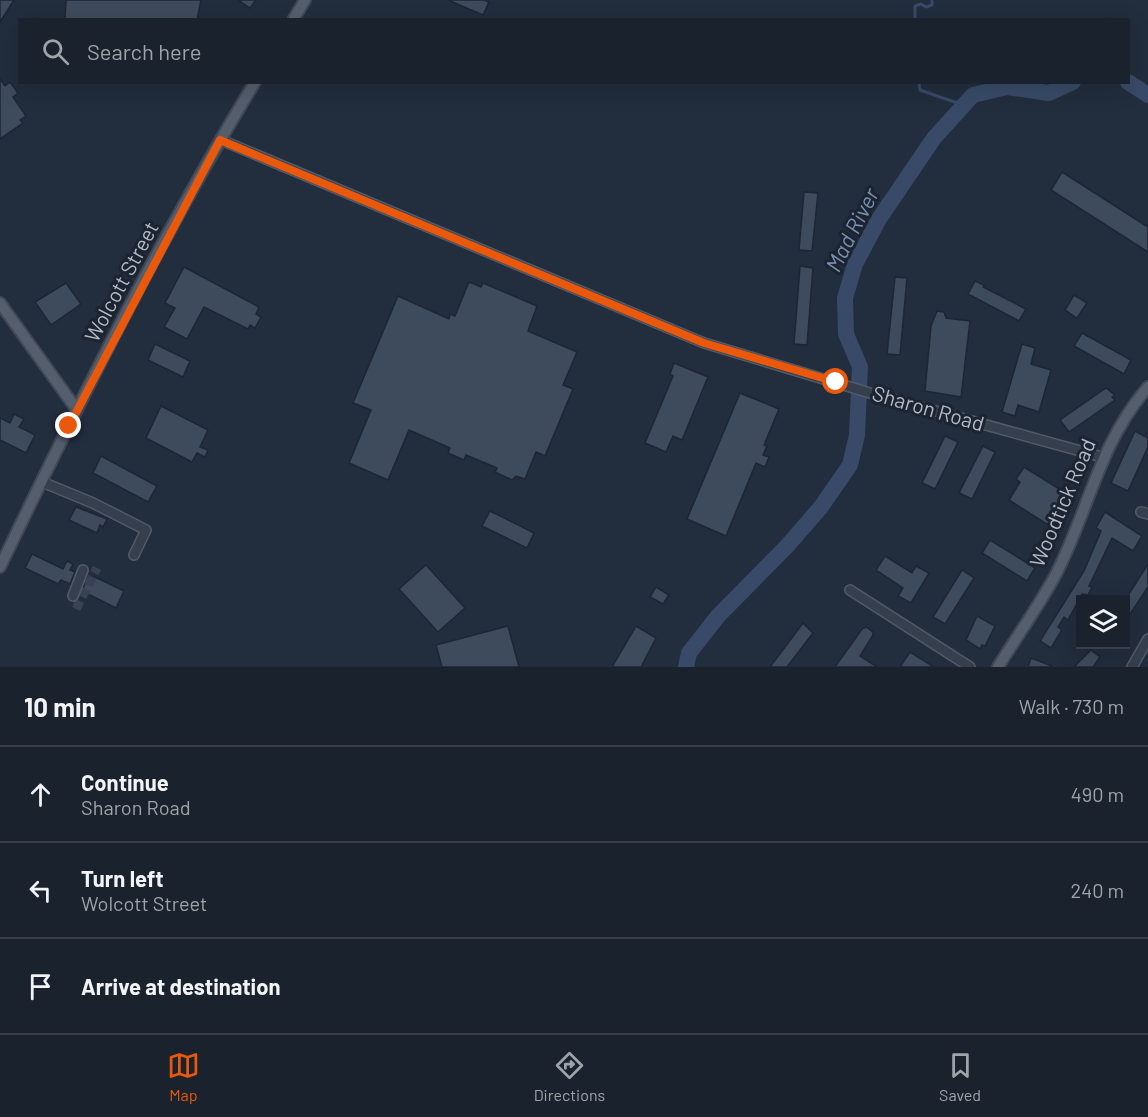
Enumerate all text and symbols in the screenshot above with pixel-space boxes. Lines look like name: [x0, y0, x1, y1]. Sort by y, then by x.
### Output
search box: [18, 18, 1130, 84]
icon: search: [39, 35, 72, 68]
text: Search here: [87, 38, 201, 64]
water label: Mad River: [819, 182, 884, 276]
street label: Wolcott Street: [78, 217, 163, 346]
route start: [822, 368, 848, 394]
street label: Sharon Road: [870, 380, 987, 435]
route end: [55, 412, 81, 438]
street label: Woodtick Road: [1023, 435, 1100, 570]
map controls: [1076, 595, 1130, 649]
button: layers: [1076, 595, 1130, 649]
text: 10 min: [24, 691, 96, 722]
text: Walk · 730 m: [1019, 694, 1124, 718]
text: Continue: [81, 769, 169, 795]
icon: ahead: [24, 778, 57, 811]
text: 490 m: [1071, 782, 1124, 806]
text: Sharon Road: [81, 795, 191, 819]
text: Turn left: [81, 865, 164, 891]
icon: left: [24, 874, 57, 907]
text: 240 m: [1070, 878, 1124, 902]
text: Wolcott Street: [81, 891, 207, 915]
icon: arrive: [24, 970, 57, 1003]
text: Arrive at destination: [81, 973, 280, 999]
tab: Map: [167, 1049, 200, 1104]
tab: Directions: [534, 1049, 605, 1104]
tab: Saved: [939, 1049, 981, 1104]

